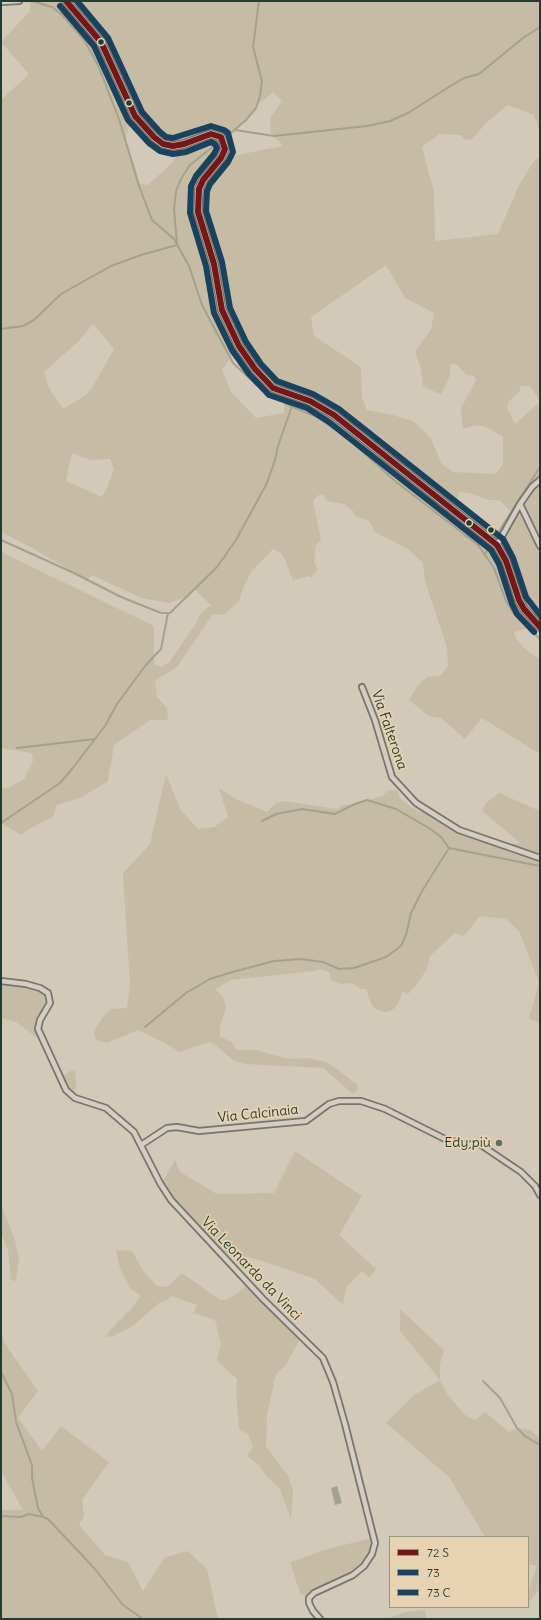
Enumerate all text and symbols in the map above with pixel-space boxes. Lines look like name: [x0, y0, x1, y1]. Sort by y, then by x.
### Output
unlabelled marker: [96, 37, 106, 47]
unlabelled marker: [124, 98, 134, 108]
unlabelled marker: [464, 518, 474, 528]
unlabelled marker: [486, 525, 496, 535]
street label: Via Falterona: [368, 688, 410, 772]
street label: Via Calcinaia: [217, 1101, 299, 1127]
place label: Edy più: [444, 1135, 491, 1151]
marker: Edy più: [494, 1138, 504, 1148]
street label: Via Leonardo da Vinci: [197, 1214, 305, 1324]
legend: [389, 1536, 529, 1608]
text: 72 S: [427, 1545, 449, 1560]
text: 73: [427, 1565, 440, 1580]
text: 73 C: [427, 1585, 450, 1600]

